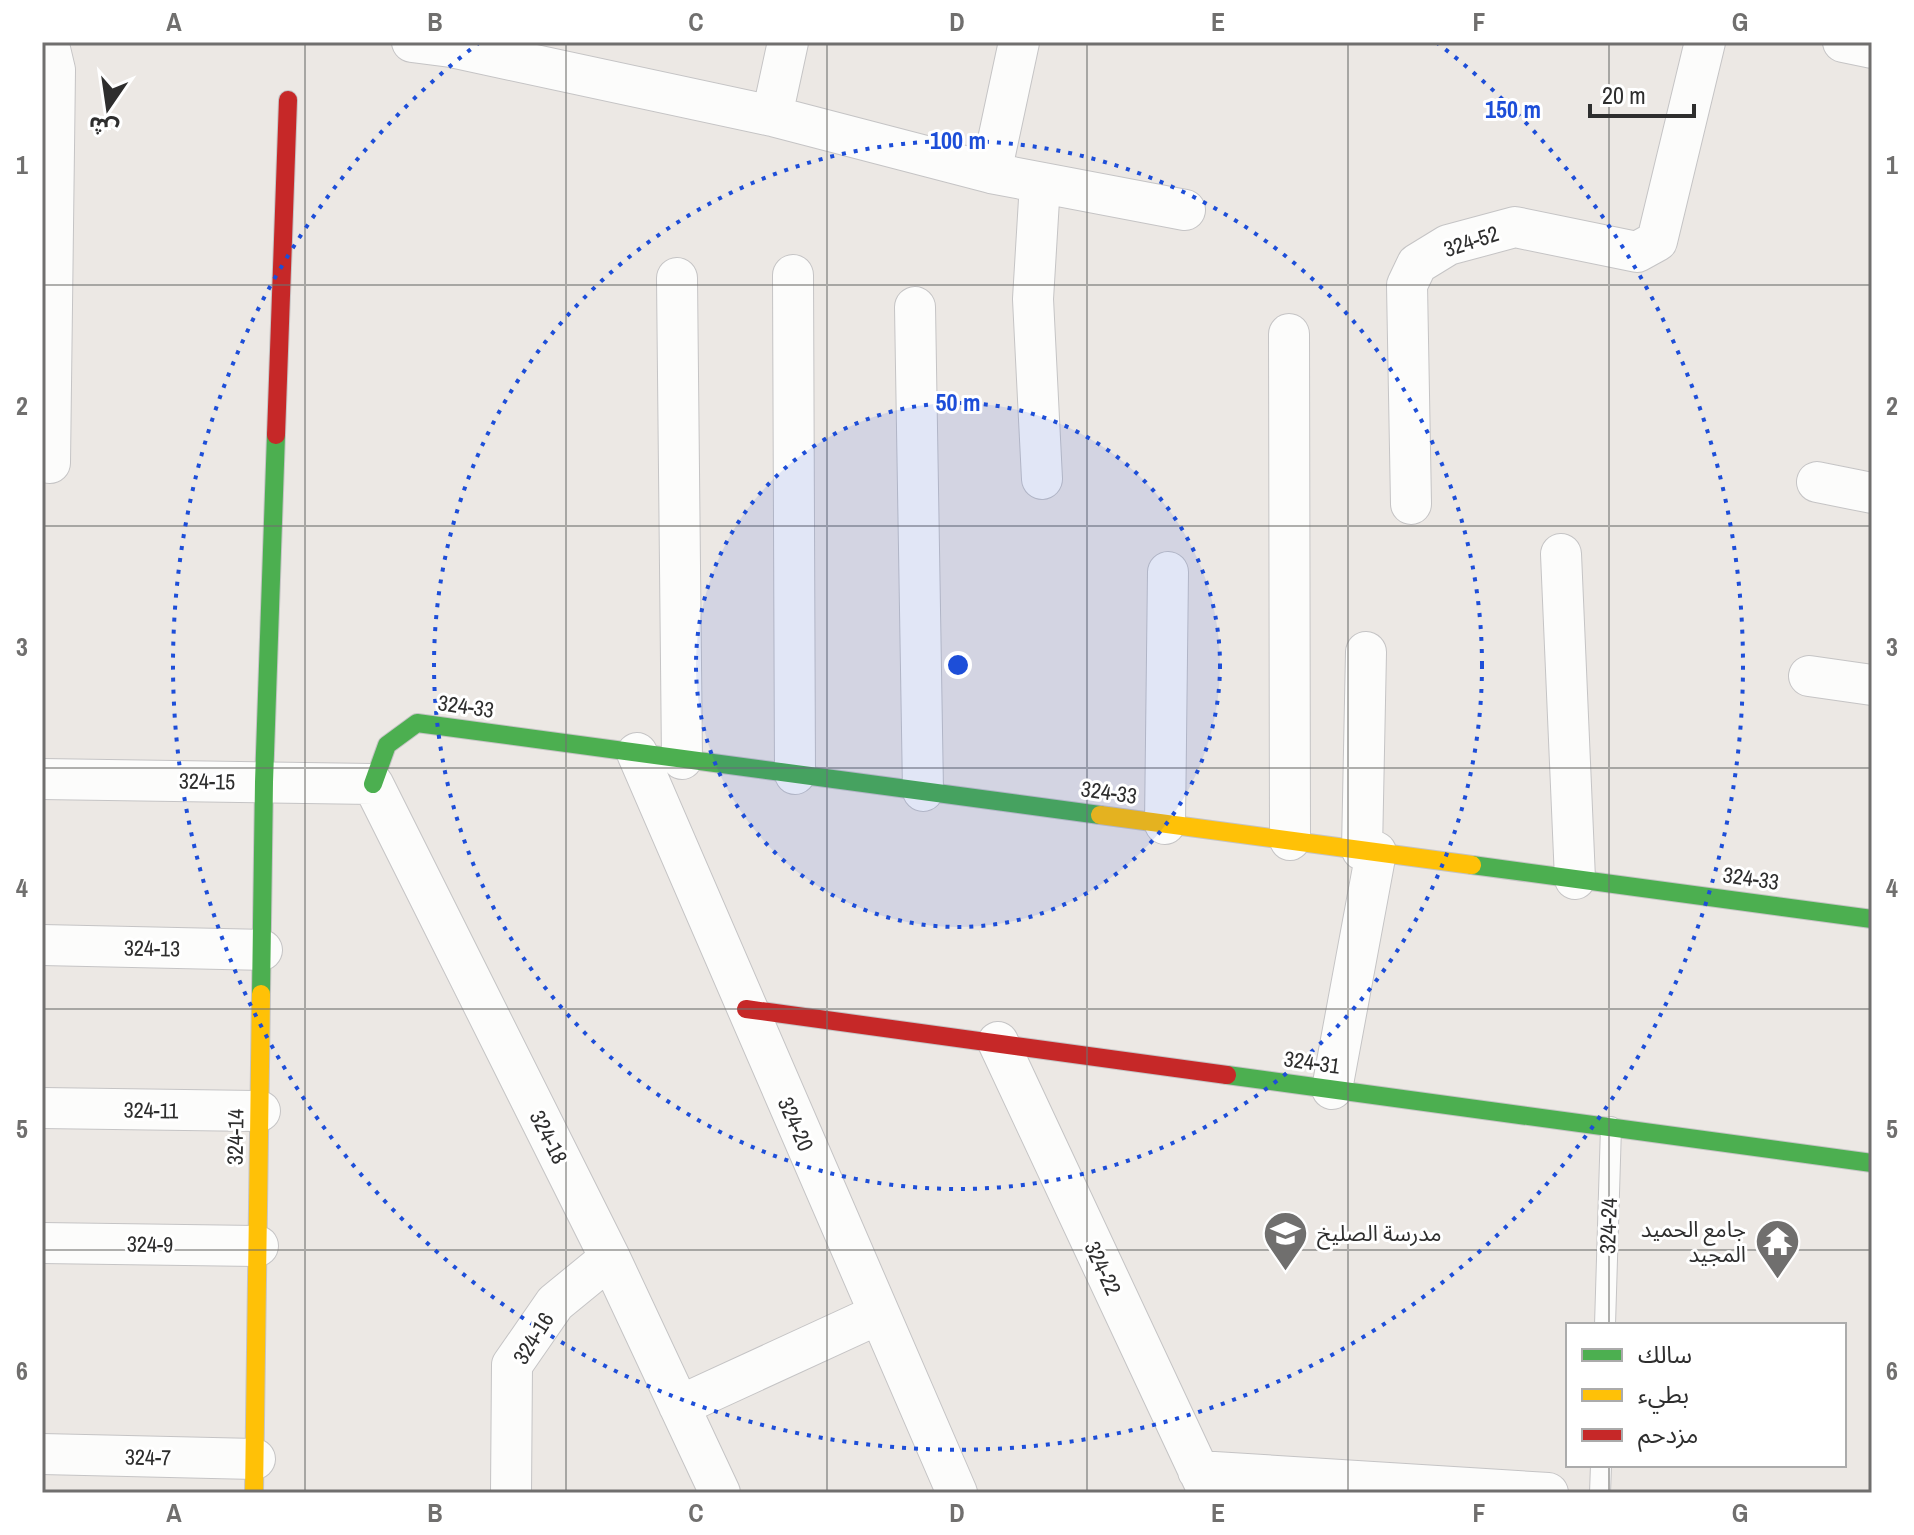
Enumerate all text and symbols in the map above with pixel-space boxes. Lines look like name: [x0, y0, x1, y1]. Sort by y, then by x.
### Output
text: A: [166, 4, 182, 39]
text: B: [427, 4, 443, 39]
text: C: [688, 4, 704, 39]
text: D: [949, 4, 965, 39]
text: E: [1211, 4, 1225, 39]
text: F: [1472, 4, 1486, 39]
text: G: [1732, 4, 1748, 39]
north arrow: [68, 68, 148, 148]
scale bar: [1590, 68, 1694, 118]
text: 20 m: [1602, 79, 1646, 111]
text: 150 m: [1485, 93, 1541, 125]
text: ش: [85, 109, 122, 145]
text: 100 m: [930, 124, 986, 156]
text: 1: [16, 147, 28, 182]
text: 1: [1886, 147, 1898, 182]
street label: 324-52: [1440, 218, 1502, 264]
text: 50 m: [936, 386, 980, 418]
text: 2: [16, 388, 28, 423]
text: 2: [1886, 388, 1898, 423]
text: 3: [16, 629, 28, 664]
text: 3: [1886, 629, 1898, 664]
centre of rings: [944, 651, 972, 679]
street label: 324-33: [436, 687, 496, 725]
street label: 324-15: [179, 766, 235, 796]
street label: 324-33: [1079, 773, 1139, 811]
street label: 324-33: [1721, 859, 1781, 897]
text: 4: [16, 870, 28, 905]
text: 4: [1886, 870, 1898, 905]
street label: 324-13: [124, 933, 180, 963]
street label: 324-31: [1282, 1043, 1342, 1081]
street label: 324-20: [771, 1092, 821, 1156]
street label: 324-11: [123, 1095, 179, 1125]
street label: 324-18: [523, 1105, 575, 1169]
street label: 324-14: [220, 1109, 250, 1165]
text: 5: [16, 1111, 28, 1146]
text: 5: [1886, 1111, 1898, 1146]
street label: 324-24: [1592, 1197, 1624, 1255]
school or university icon: مدرسة الصليخ: [1262, 1209, 1310, 1272]
place label: جامع الحميد المجيد: [1641, 1214, 1746, 1269]
place label: مدرسة الصليخ: [1317, 1218, 1442, 1250]
temple icon: جامع الحميد المجيد: [1753, 1218, 1801, 1281]
street label: 324-9: [127, 1229, 173, 1259]
street label: 324-22: [1078, 1236, 1128, 1300]
street label: 324-16: [505, 1306, 561, 1370]
legend: [1566, 1323, 1846, 1467]
text: سالك: [1638, 1338, 1692, 1370]
text: 6: [16, 1353, 28, 1388]
text: 6: [1886, 1353, 1898, 1388]
text: بطيء: [1638, 1378, 1689, 1414]
text: مزدحم: [1638, 1418, 1698, 1452]
street label: 324-7: [125, 1442, 171, 1472]
text: A: [166, 1495, 182, 1530]
text: B: [427, 1495, 443, 1530]
text: C: [688, 1495, 704, 1530]
text: D: [949, 1495, 965, 1530]
text: E: [1211, 1495, 1225, 1530]
text: F: [1472, 1495, 1486, 1530]
text: G: [1732, 1495, 1748, 1530]

